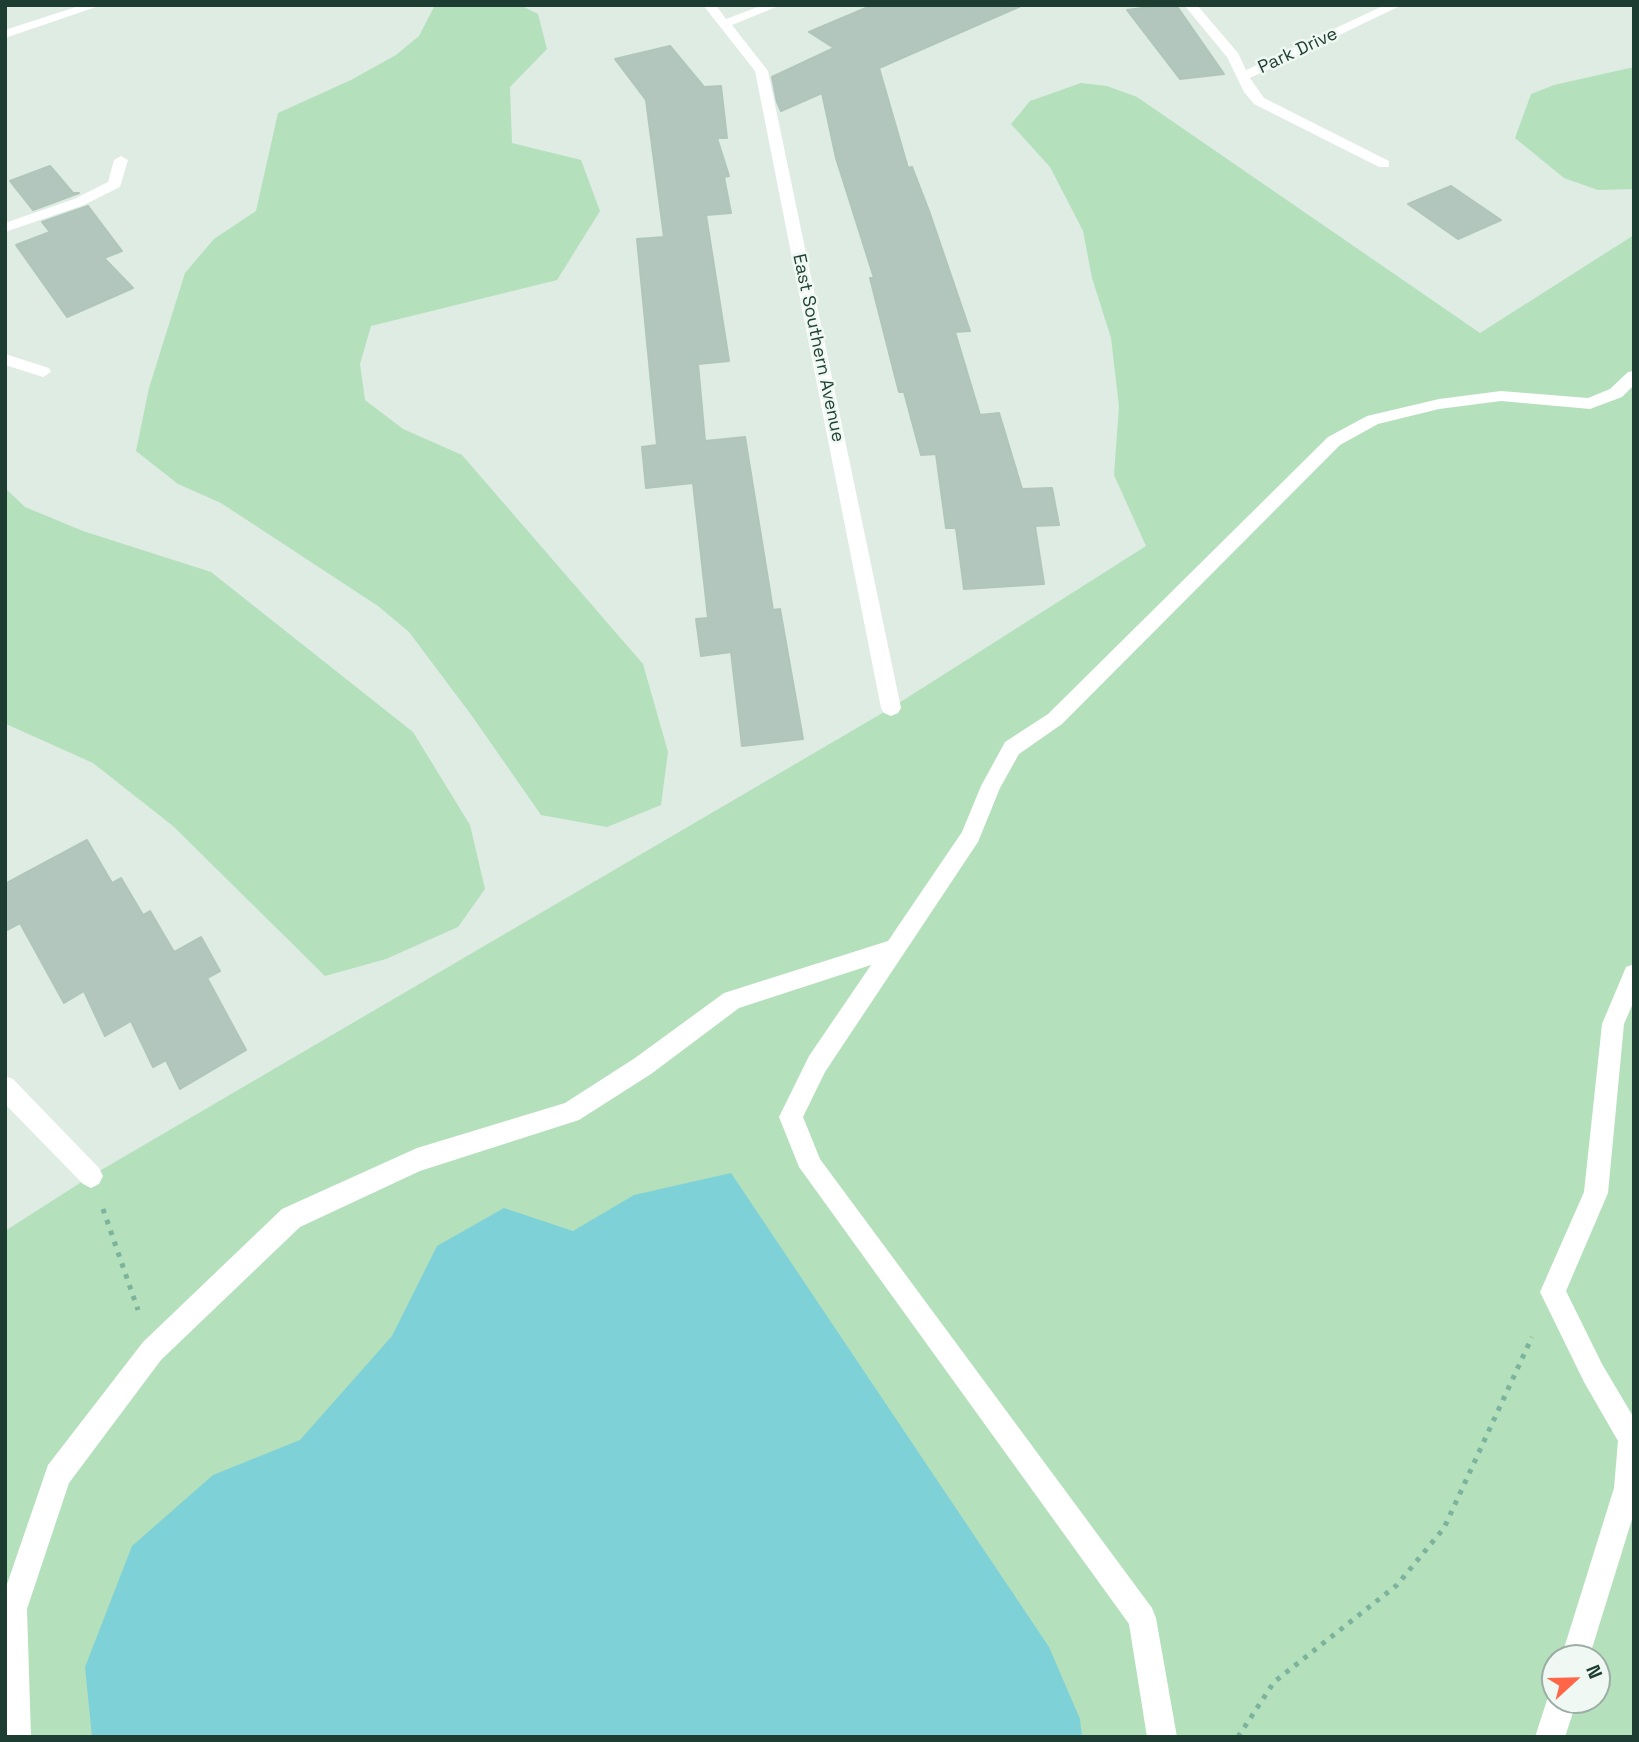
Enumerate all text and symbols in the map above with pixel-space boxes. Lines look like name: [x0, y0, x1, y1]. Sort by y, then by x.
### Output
street label: Park Drive: [1255, 23, 1341, 79]
street label: East Southern Avenue: [788, 252, 848, 444]
north arrow: [1541, 1644, 1611, 1714]
text: N: [1580, 1661, 1608, 1682]

